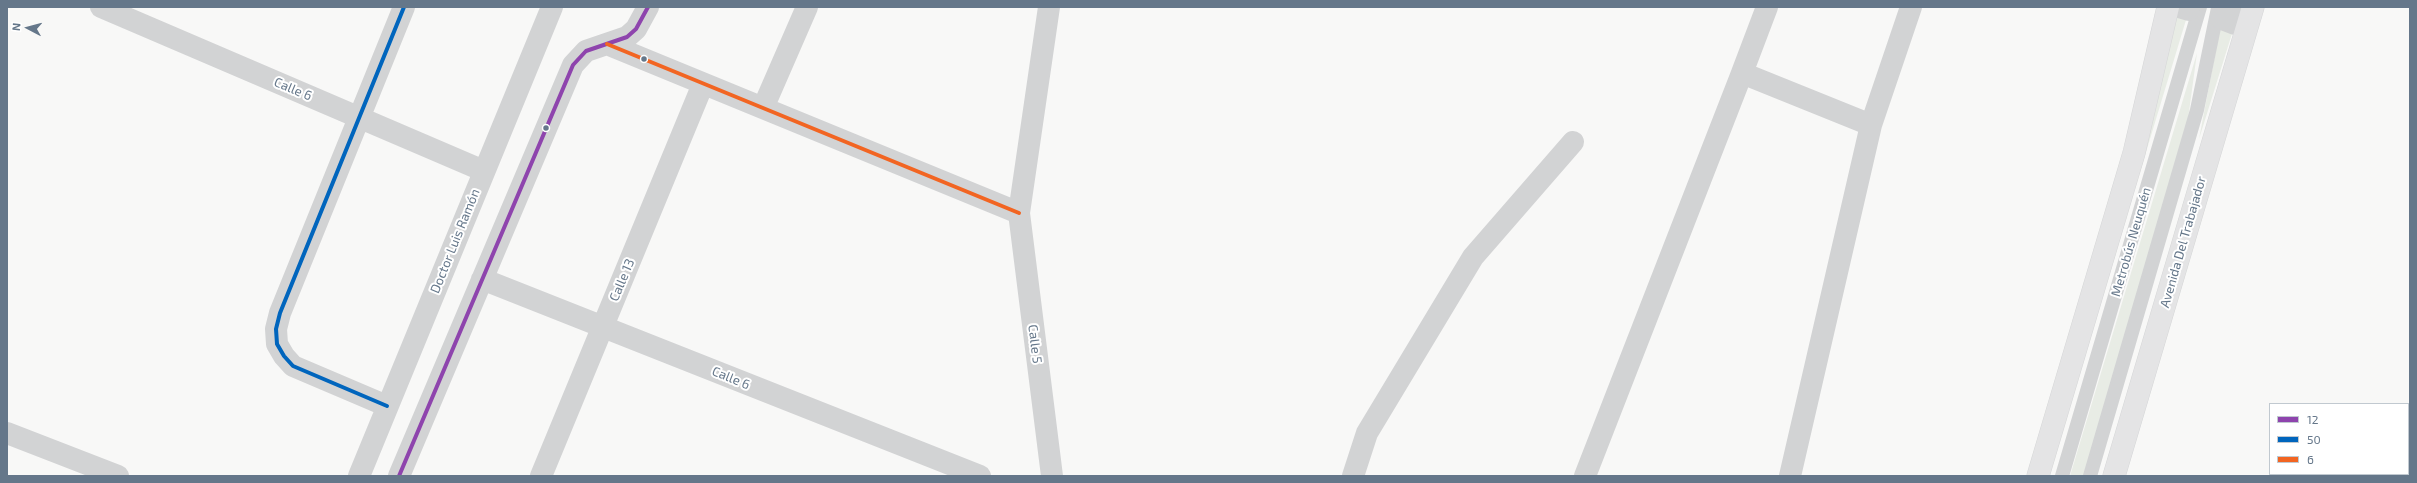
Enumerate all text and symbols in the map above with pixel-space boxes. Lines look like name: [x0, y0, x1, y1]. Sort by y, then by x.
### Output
north arrow: [8, 8, 48, 48]
text: N: [9, 22, 22, 31]
unlabelled marker: [639, 54, 649, 64]
street label: Calle 6: [272, 74, 314, 104]
unlabelled marker: [541, 123, 551, 133]
street label: Avenida Del Trabajador: [2157, 175, 2209, 309]
street label: Metrobús Neuquén: [2108, 186, 2154, 298]
street label: Doctor Luis Ramón: [427, 187, 483, 295]
street label: Calle 13: [606, 256, 638, 304]
street label: Calle 5: [1025, 324, 1045, 364]
street label: Calle 6: [710, 363, 752, 393]
legend: [2269, 403, 2409, 475]
text: 12: [2307, 412, 2319, 426]
text: 50: [2307, 432, 2321, 446]
text: 6: [2307, 452, 2314, 466]

